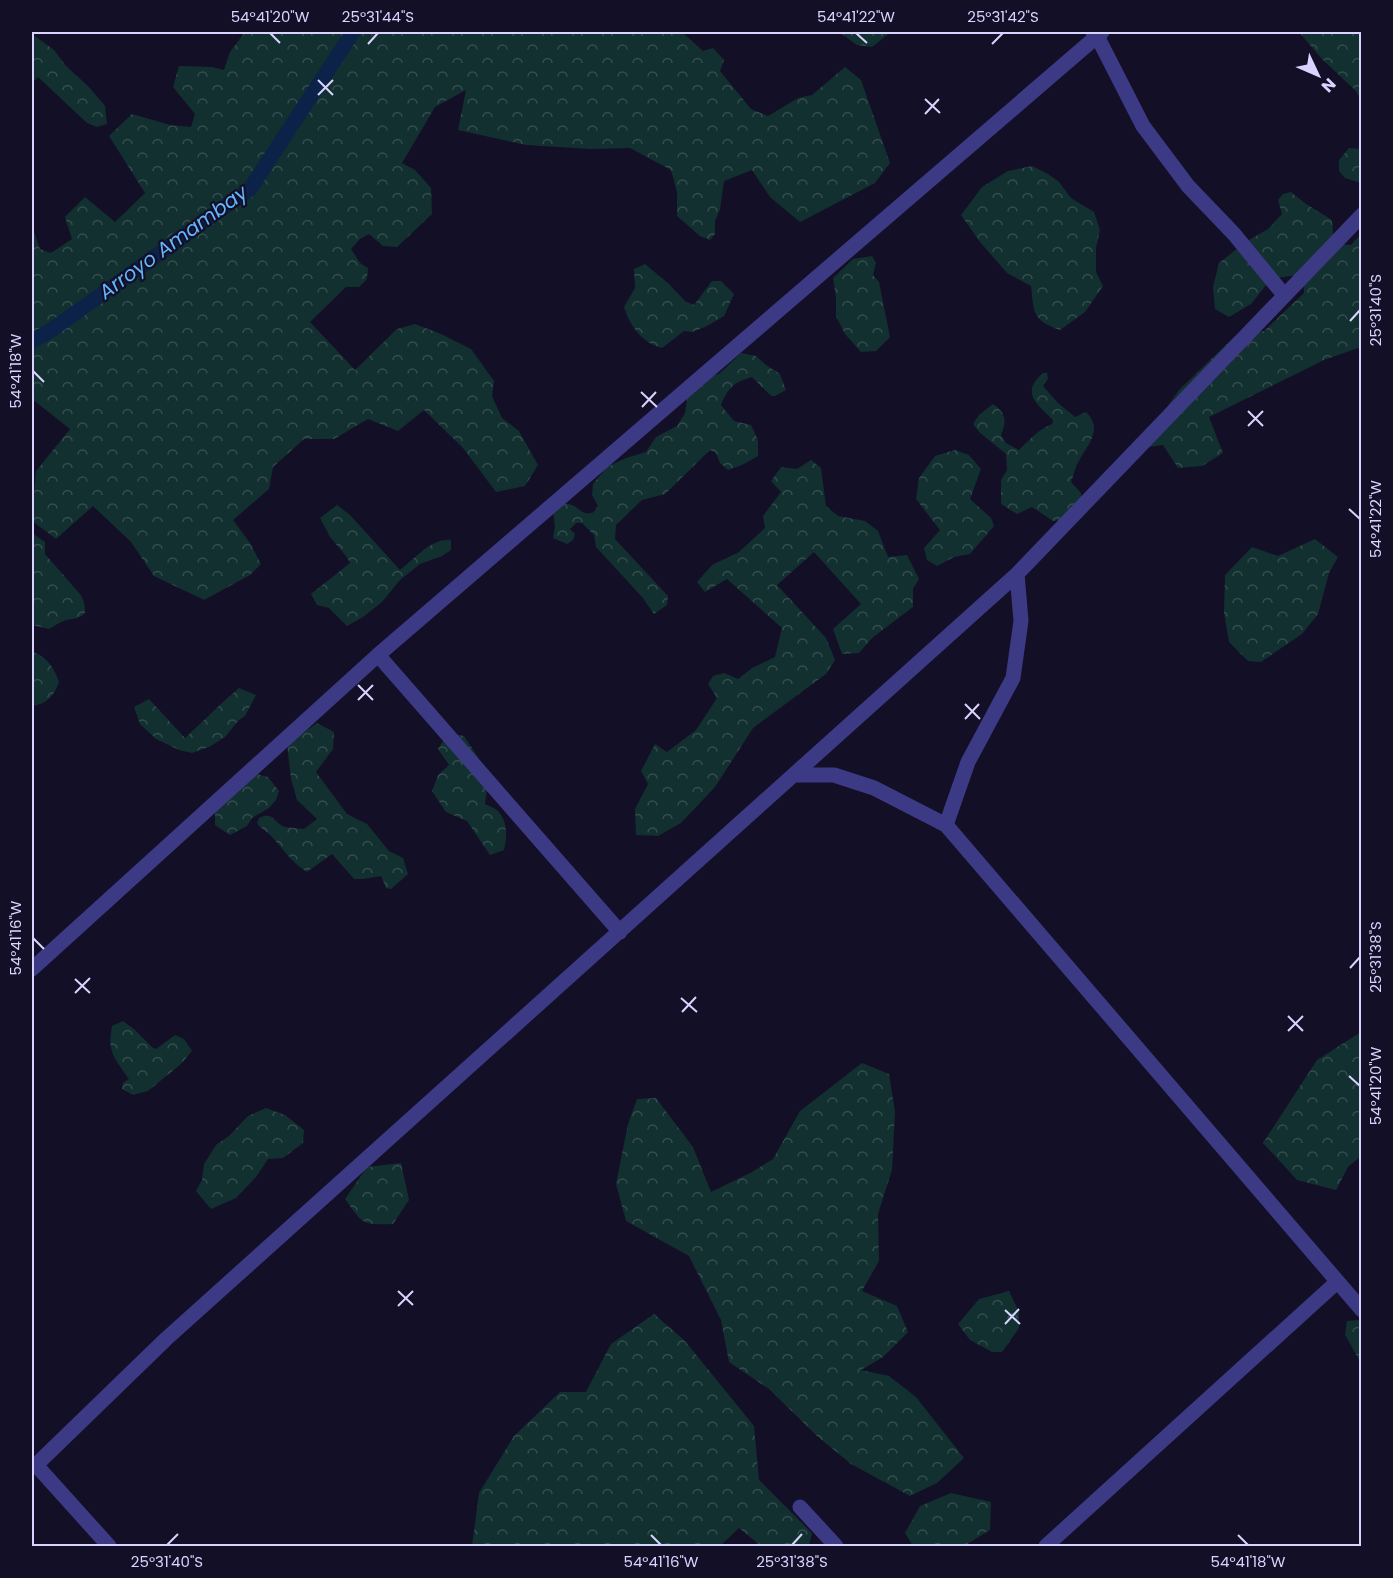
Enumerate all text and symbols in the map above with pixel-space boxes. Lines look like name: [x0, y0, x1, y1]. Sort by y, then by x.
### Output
text: 54°41'20"W: [231, 6, 310, 27]
text: 25°31'44"S: [342, 6, 414, 27]
text: 54°41'22"W: [817, 6, 895, 27]
text: 25°31'42"S: [967, 6, 1039, 27]
north arrow: [1288, 45, 1348, 105]
text: N: [1316, 73, 1341, 97]
water label: Arroyo Amambay: [92, 178, 254, 306]
text: 25°31'40"S: [1365, 274, 1386, 346]
text: 54°41'18"W: [5, 333, 26, 408]
text: 54°41'22"W: [1365, 480, 1386, 558]
text: 54°41'16"W: [5, 900, 26, 975]
text: 25°31'38"S: [1365, 921, 1386, 993]
text: 54°41'20"W: [1365, 1046, 1386, 1125]
text: 25°31'40"S: [131, 1551, 203, 1572]
text: 54°41'16"W: [624, 1551, 699, 1572]
text: 25°31'38"S: [756, 1551, 828, 1572]
text: 54°41'18"W: [1211, 1551, 1286, 1572]

